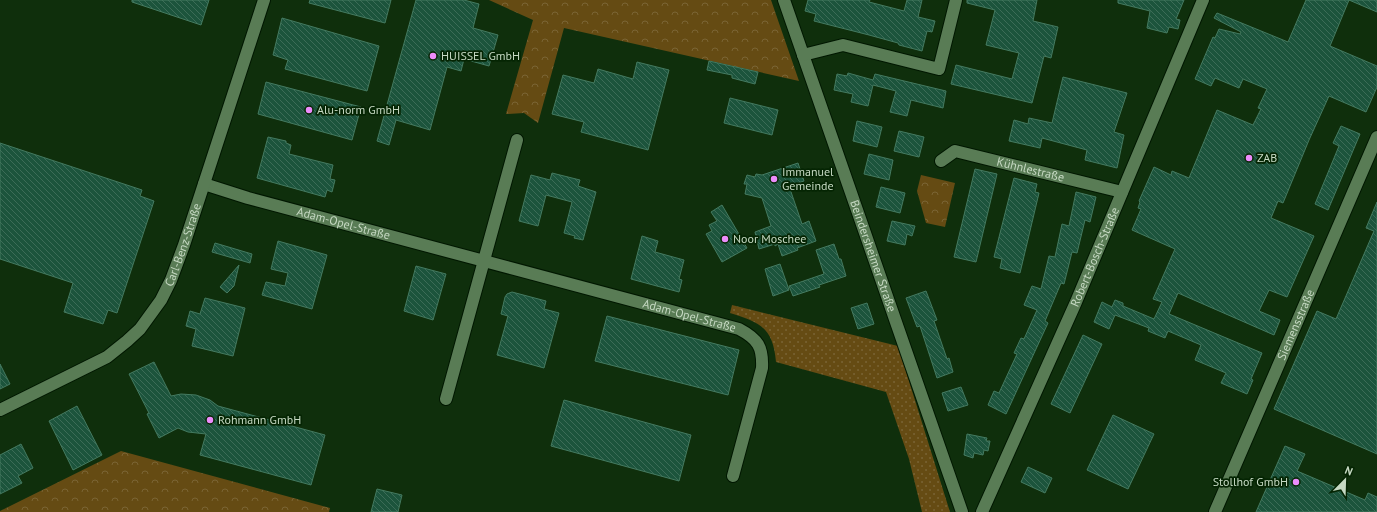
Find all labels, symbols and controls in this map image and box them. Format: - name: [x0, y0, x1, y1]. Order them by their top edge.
- place label: HUISSEL GmbH: [441, 48, 520, 63]
- marker: HUISSEL GmbH: [428, 51, 438, 61]
- place label: Alu-norm GmbH: [317, 102, 400, 117]
- marker: Alu-norm GmbH: [304, 105, 314, 115]
- place label: ZAB: [1257, 150, 1277, 165]
- marker: ZAB: [1244, 153, 1254, 163]
- street label: Kühnlestraße: [995, 154, 1066, 185]
- place label: Immanuel Gemeinde: [782, 164, 834, 193]
- marker: Immanuel Gemeinde: [769, 174, 779, 184]
- street label: Beindersheimer Straße: [847, 198, 900, 314]
- street label: Carl-Benz-Straße: [161, 201, 204, 289]
- street label: Adam-Opel-Straße: [295, 203, 392, 243]
- street label: Robert-Bosch-Straße: [1067, 205, 1122, 309]
- place label: Noor Moschee: [733, 231, 806, 246]
- marker: Noor Moschee: [720, 234, 730, 244]
- street label: Siemensstraße: [1274, 287, 1317, 362]
- street label: Adam-Opel-Straße: [641, 296, 738, 335]
- place label: Rohmann GmbH: [218, 412, 301, 427]
- marker: Rohmann GmbH: [205, 415, 215, 425]
- north arrow: [1325, 460, 1365, 500]
- text: N: [1343, 463, 1355, 479]
- place label: Stollhof GmbH: [1213, 474, 1288, 489]
- marker: Stollhof GmbH: [1291, 477, 1301, 487]

